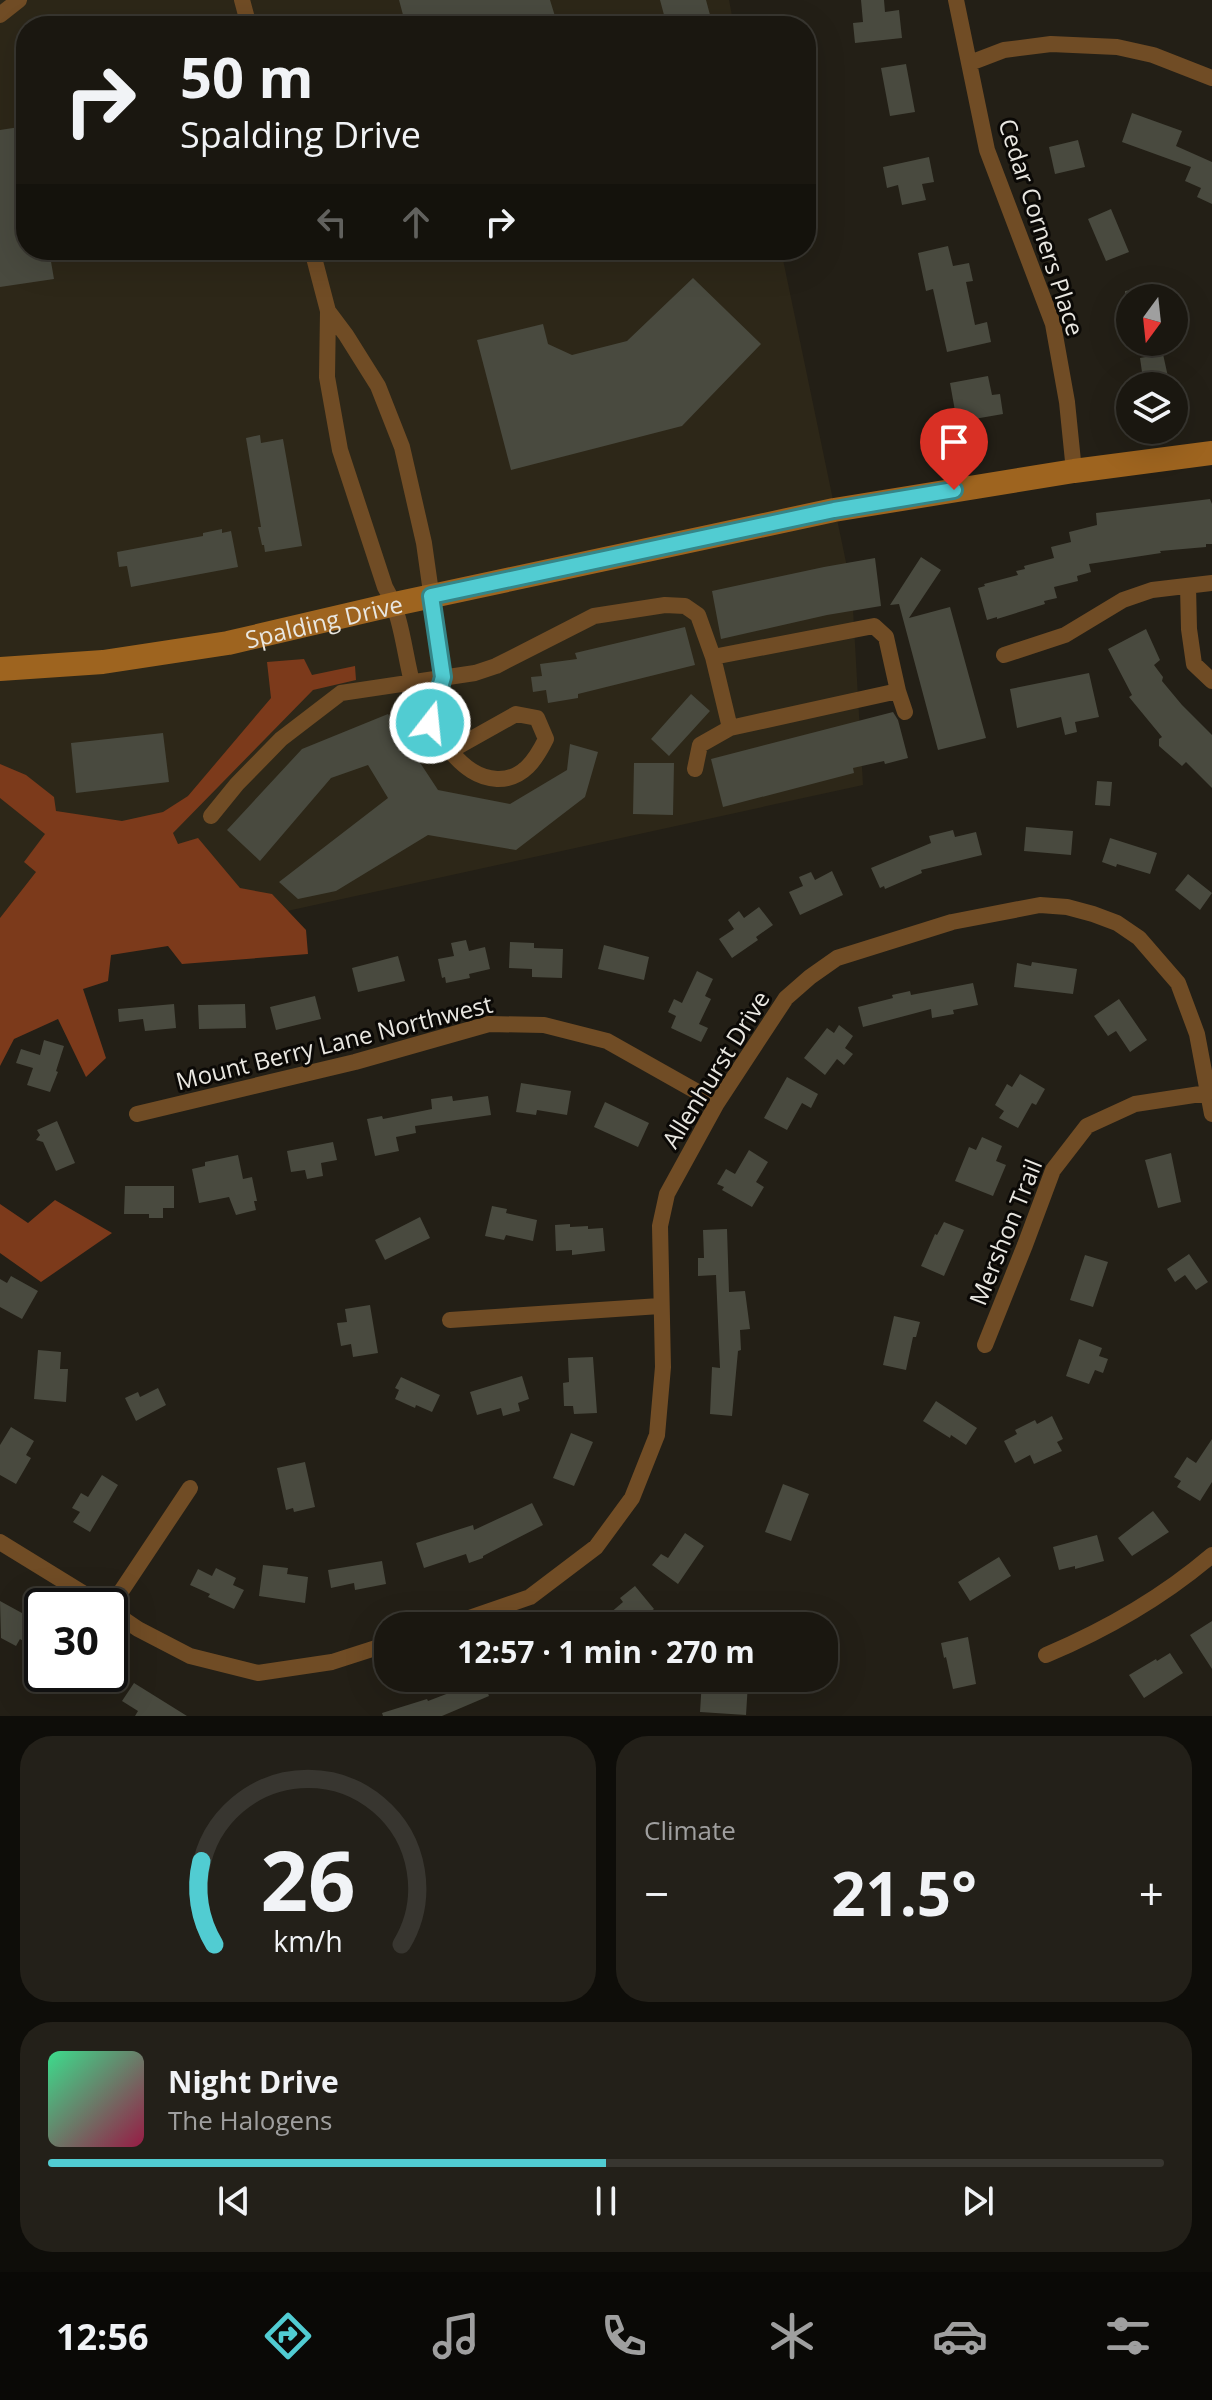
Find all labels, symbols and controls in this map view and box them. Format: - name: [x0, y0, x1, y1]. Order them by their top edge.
- text: 50 m: [180, 38, 314, 114]
- icon: right: [48, 48, 152, 152]
- text: Spalding Drive: [180, 110, 421, 159]
- street label: Cedar Corners Place: [991, 114, 1093, 340]
- icon: left: [310, 200, 354, 244]
- icon: ahead: [394, 200, 438, 244]
- icon: right: [478, 200, 522, 244]
- north arrow: [1116, 284, 1188, 356]
- map controls: [1116, 284, 1188, 444]
- button: layers: [1116, 372, 1188, 444]
- pin: [920, 408, 988, 490]
- icon: arrive: [932, 420, 976, 464]
- street label: Spalding Drive: [242, 586, 406, 655]
- position arrow: [388, 681, 472, 765]
- street label: Allenhurst Drive: [653, 984, 777, 1154]
- street label: Mount Berry Lane Northwest: [172, 987, 496, 1097]
- street label: Mershon Trail: [961, 1154, 1049, 1310]
- speed limit sign: 30: [24, 1588, 128, 1692]
- text: 12:57 · 1 min · 270 m: [457, 1631, 755, 1672]
- text: Climate: [644, 1812, 736, 1848]
- text: 26: [260, 1822, 356, 1935]
- text: 21.5°: [831, 1852, 977, 1934]
- text: −: [644, 1863, 669, 1923]
- text: +: [1139, 1863, 1164, 1923]
- text: km/h: [273, 1921, 343, 1960]
- text: Night Drive: [168, 2061, 339, 2102]
- text: The Halogens: [168, 2102, 333, 2138]
- icon: previous: [212, 2179, 256, 2223]
- icon: pause: [584, 2179, 628, 2223]
- icon: next: [956, 2179, 1000, 2223]
- icon: directions: [260, 2308, 316, 2364]
- icon: music: [428, 2308, 484, 2364]
- icon: phone: [596, 2308, 652, 2364]
- icon: climate: [764, 2308, 820, 2364]
- icon: car: [932, 2308, 988, 2364]
- icon: filters: [1100, 2308, 1156, 2364]
- text: 12:56: [56, 2312, 149, 2361]

